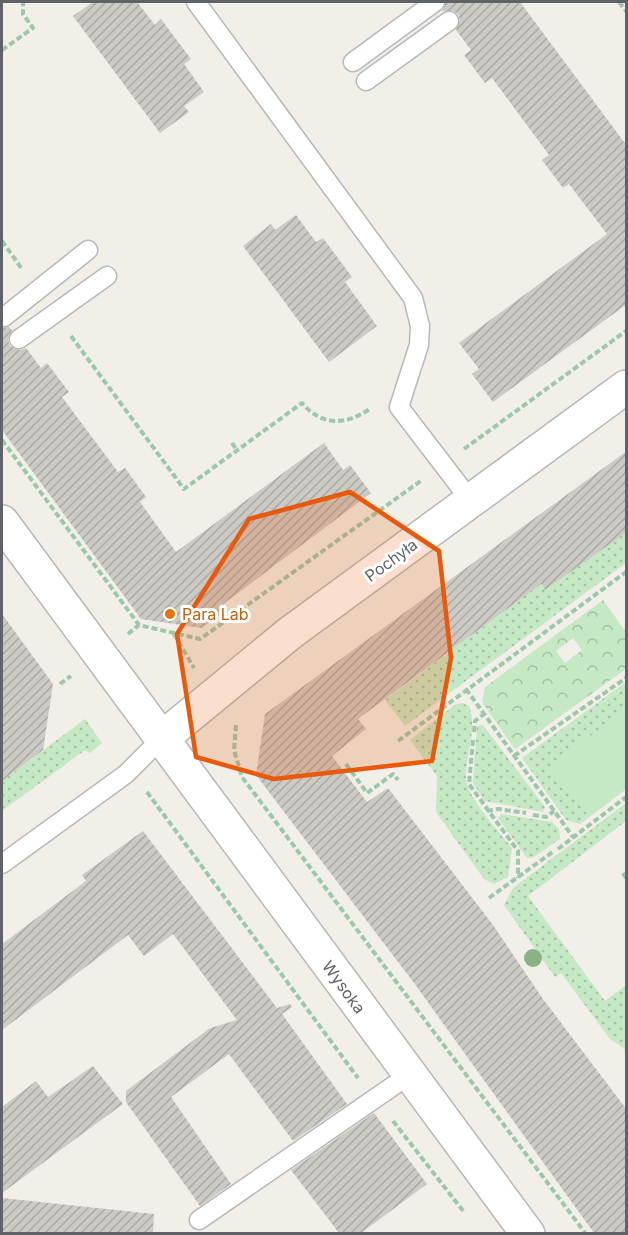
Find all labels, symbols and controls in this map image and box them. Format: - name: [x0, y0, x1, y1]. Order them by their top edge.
- street label: Pochyła: [361, 534, 421, 586]
- place label: Para Lab: [182, 604, 249, 624]
- marker: Para Lab: [163, 607, 177, 621]
- street label: Wysoka: [318, 957, 370, 1017]

